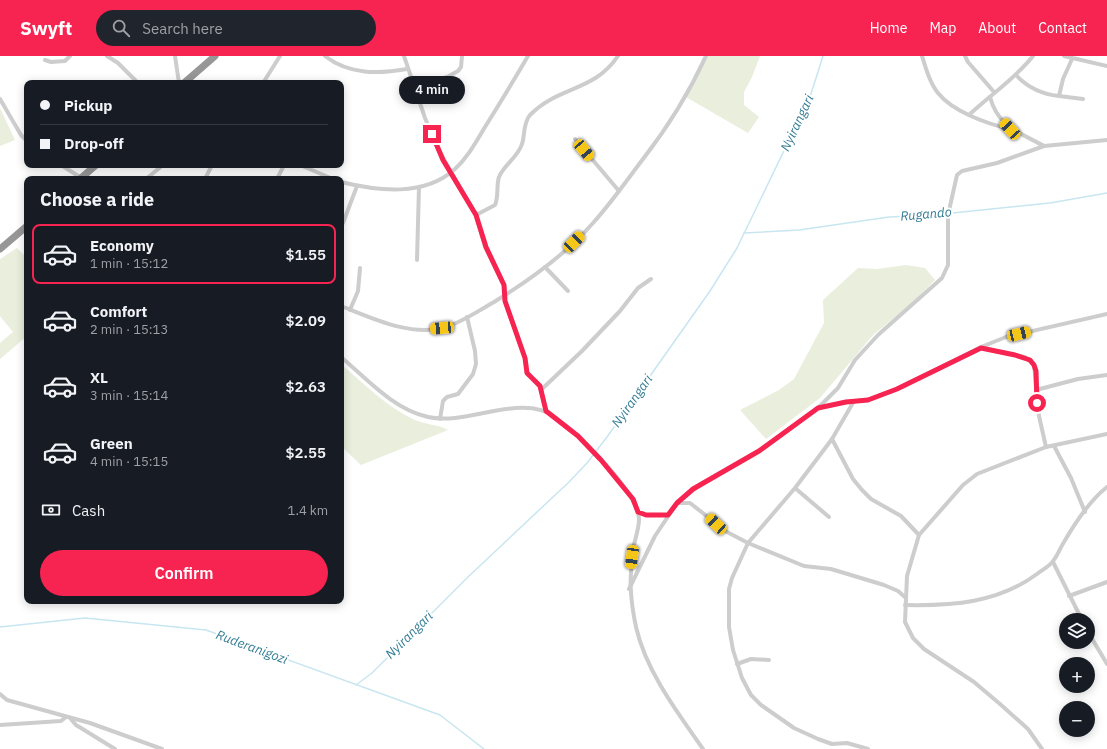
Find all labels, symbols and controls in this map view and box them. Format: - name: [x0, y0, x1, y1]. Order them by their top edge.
- search box: [96, 10, 376, 46]
- text: Swyft: [20, 16, 72, 40]
- icon: search: [110, 17, 132, 39]
- text: Search here: [142, 19, 223, 38]
- text: Home: [870, 19, 907, 37]
- text: Map: [929, 19, 956, 37]
- text: About: [978, 19, 1016, 37]
- text: Contact: [1038, 19, 1087, 37]
- callout: 4 min: [399, 76, 465, 104]
- text: 4 min: [415, 81, 449, 98]
- water label: Nyirangari: [777, 91, 818, 154]
- text: Pickup: [64, 96, 112, 115]
- car: [997, 116, 1023, 142]
- route end: [423, 125, 441, 143]
- text: Drop-off: [64, 134, 124, 153]
- car: [572, 137, 596, 163]
- text: Choose a ride: [40, 188, 154, 211]
- water label: Rugando: [900, 203, 952, 225]
- car: [561, 229, 587, 255]
- icon: car: [42, 236, 78, 272]
- text: Economy: [90, 236, 154, 255]
- text: $1.55: [286, 245, 326, 264]
- text: 1 min · 15:12: [90, 255, 168, 272]
- icon: car: [42, 302, 78, 338]
- text: Comfort: [90, 302, 147, 321]
- text: $2.09: [286, 311, 326, 330]
- text: 2 min · 15:13: [90, 321, 168, 338]
- car: [430, 321, 454, 335]
- car: [1006, 325, 1032, 343]
- icon: car: [42, 368, 78, 404]
- text: XL: [90, 368, 108, 387]
- water label: Nyirangari: [608, 371, 657, 431]
- text: $2.63: [286, 377, 326, 396]
- text: 3 min · 15:14: [90, 387, 168, 404]
- route start: [1028, 394, 1046, 412]
- icon: car: [42, 434, 78, 470]
- text: Green: [90, 434, 133, 453]
- text: $2.55: [286, 443, 326, 462]
- text: 4 min · 15:15: [90, 453, 168, 470]
- icon: cash: [40, 499, 62, 521]
- text: Cash: [72, 501, 105, 520]
- text: 1.4 km: [288, 502, 328, 519]
- car: [703, 511, 729, 537]
- car: [624, 544, 640, 570]
- button: Confirm: [40, 550, 328, 596]
- water label: Nyirangari: [382, 607, 437, 662]
- map controls: [1059, 613, 1095, 737]
- button: layers: [1059, 613, 1095, 649]
- water label: Ruderanigozi: [214, 626, 291, 668]
- button: +: [1059, 657, 1095, 693]
- button: −: [1059, 701, 1095, 737]

